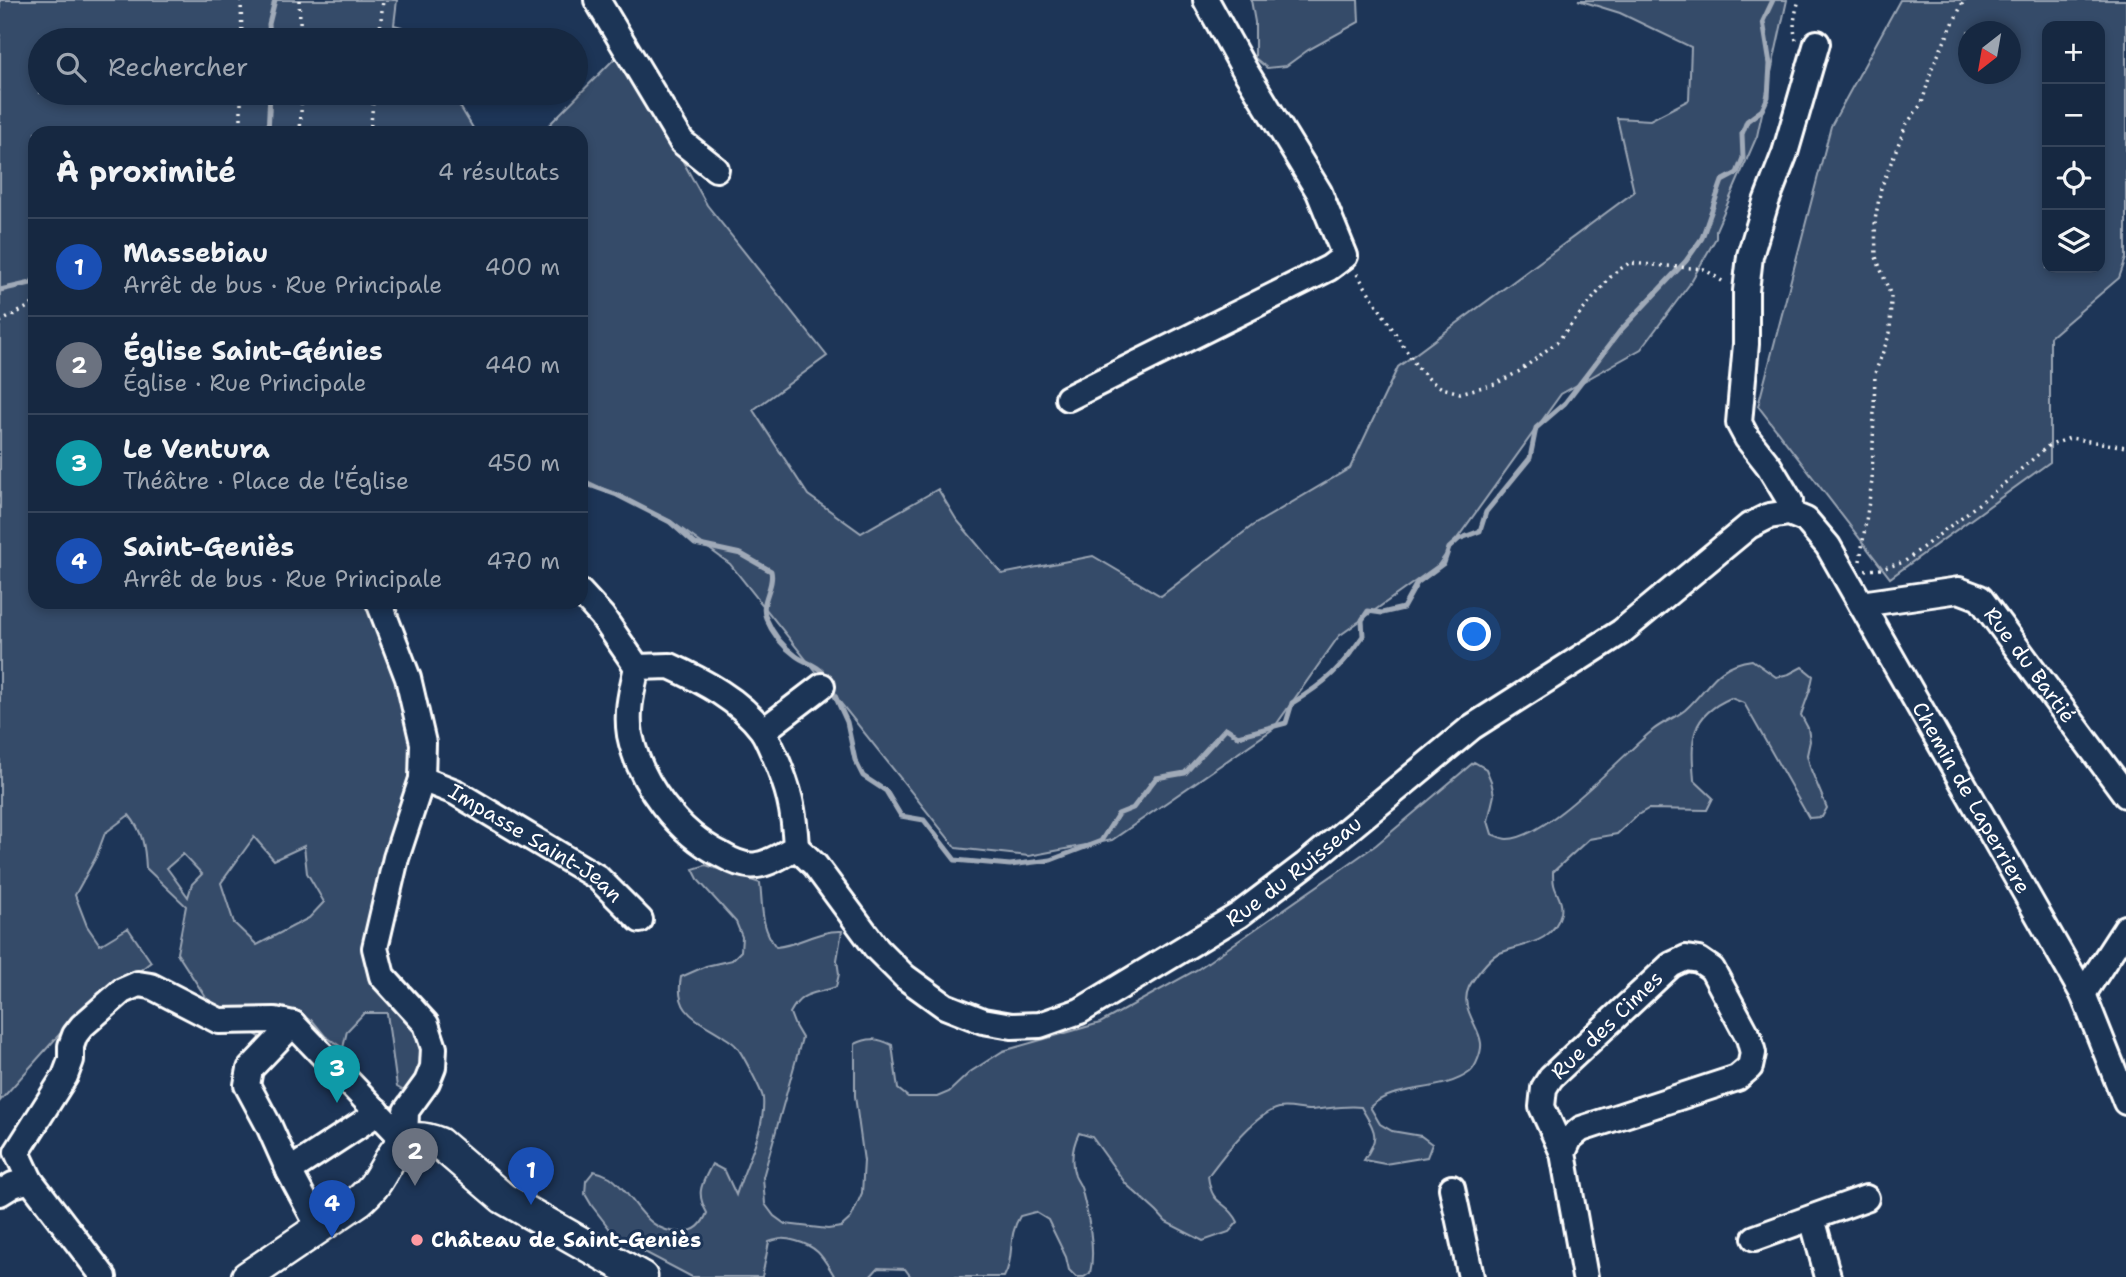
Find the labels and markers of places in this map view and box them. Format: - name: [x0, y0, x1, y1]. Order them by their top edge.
- pin: 3: [314, 1045, 360, 1103]
- pin: 2: [392, 1128, 438, 1186]
- pin: 1: [508, 1147, 554, 1205]
- pin: 4: [309, 1180, 355, 1238]
- place label: Château de Saint-Geniès: [431, 1226, 701, 1254]
- marker: Château de Saint-Geniès: [409, 1232, 425, 1248]

